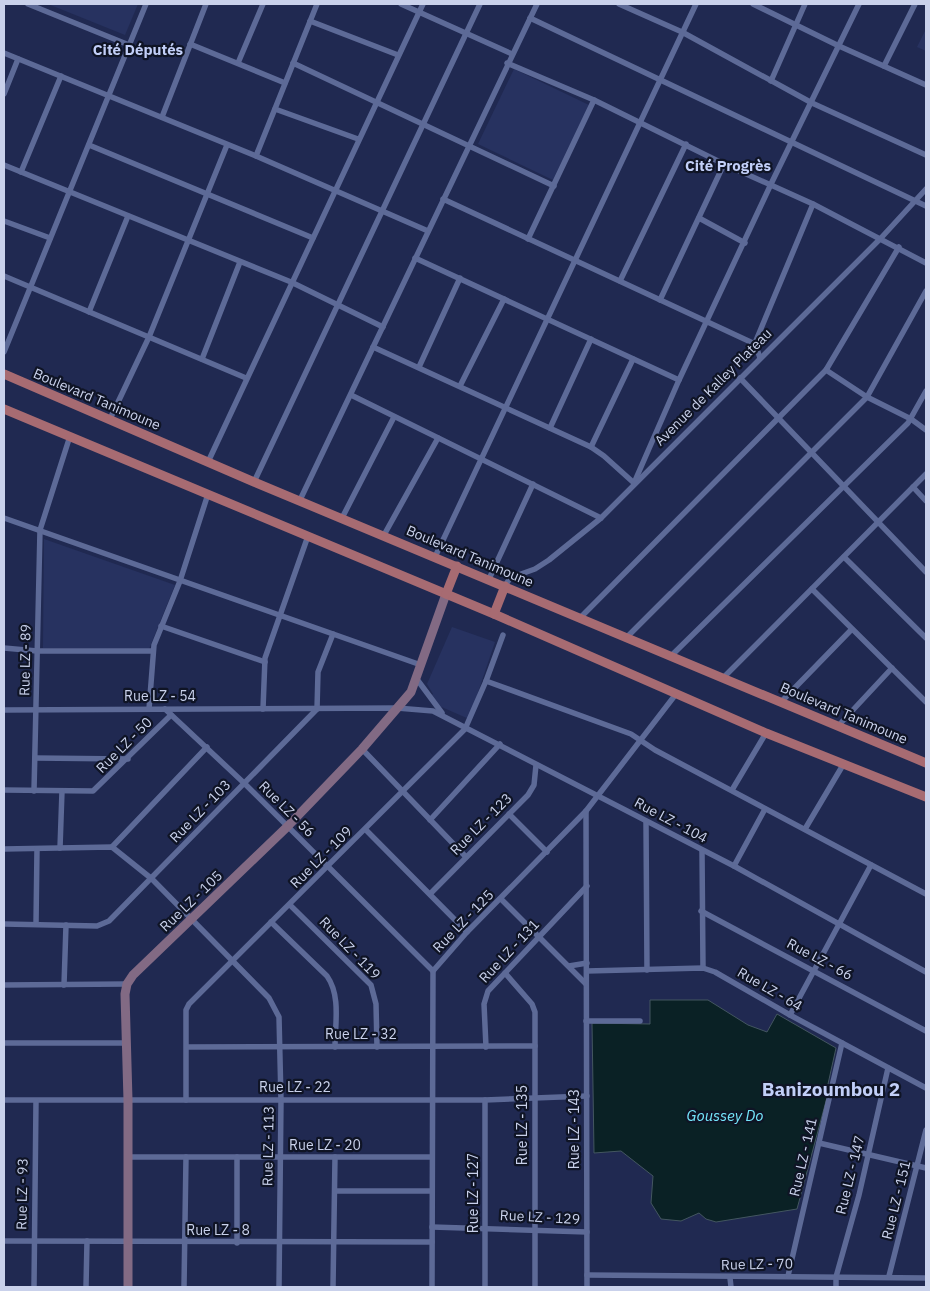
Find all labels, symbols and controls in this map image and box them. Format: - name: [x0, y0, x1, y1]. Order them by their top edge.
- district label: Cité Députés: [93, 40, 184, 59]
- district label: Cité Progrès: [685, 156, 771, 175]
- street label: Avenue de Kalley Plateau: [651, 325, 775, 449]
- street label: Boulevard Tanimoune: [31, 364, 164, 434]
- street label: Boulevard Tanimoune: [404, 521, 537, 591]
- street label: Rue LZ - 89: [15, 624, 35, 696]
- street label: Boulevard Tanimoune: [778, 678, 911, 748]
- street label: Rue LZ - 54: [124, 687, 196, 705]
- street label: Rue LZ - 50: [92, 713, 156, 777]
- street label: Rue LZ - 103: [166, 776, 234, 846]
- street label: Rue LZ - 56: [255, 777, 319, 841]
- street label: Rue LZ - 123: [446, 789, 516, 859]
- street label: Rue LZ - 104: [631, 793, 711, 847]
- street label: Rue LZ - 109: [286, 822, 356, 892]
- street label: Rue LZ - 105: [156, 867, 226, 935]
- street label: Rue LZ - 125: [429, 886, 497, 956]
- street label: Rue LZ - 119: [316, 913, 384, 983]
- street label: Rue LZ - 131: [475, 915, 543, 987]
- street label: Rue LZ - 66: [784, 934, 856, 984]
- street label: Rue LZ - 64: [734, 963, 806, 1015]
- street label: Rue LZ - 32: [325, 1025, 397, 1043]
- district label: Banizoumbou 2: [762, 1077, 900, 1101]
- street label: Rue LZ - 22: [259, 1078, 331, 1096]
- street label: Rue LZ - 135: [513, 1085, 531, 1165]
- street label: Rue LZ - 143: [565, 1089, 583, 1169]
- street label: Rue LZ - 113: [258, 1106, 278, 1186]
- water label: Goussey Do: [686, 1106, 764, 1125]
- street label: Rue LZ - 141: [785, 1116, 821, 1198]
- street label: Rue LZ - 147: [832, 1134, 868, 1216]
- street label: Rue LZ - 20: [289, 1136, 361, 1154]
- street label: Rue LZ - 127: [464, 1153, 482, 1233]
- street label: Rue LZ - 93: [12, 1158, 32, 1230]
- street label: Rue LZ - 151: [878, 1159, 914, 1241]
- street label: Rue LZ - 129: [499, 1206, 581, 1228]
- street label: Rue LZ - 8: [186, 1221, 250, 1239]
- street label: Rue LZ - 70: [721, 1254, 793, 1274]

